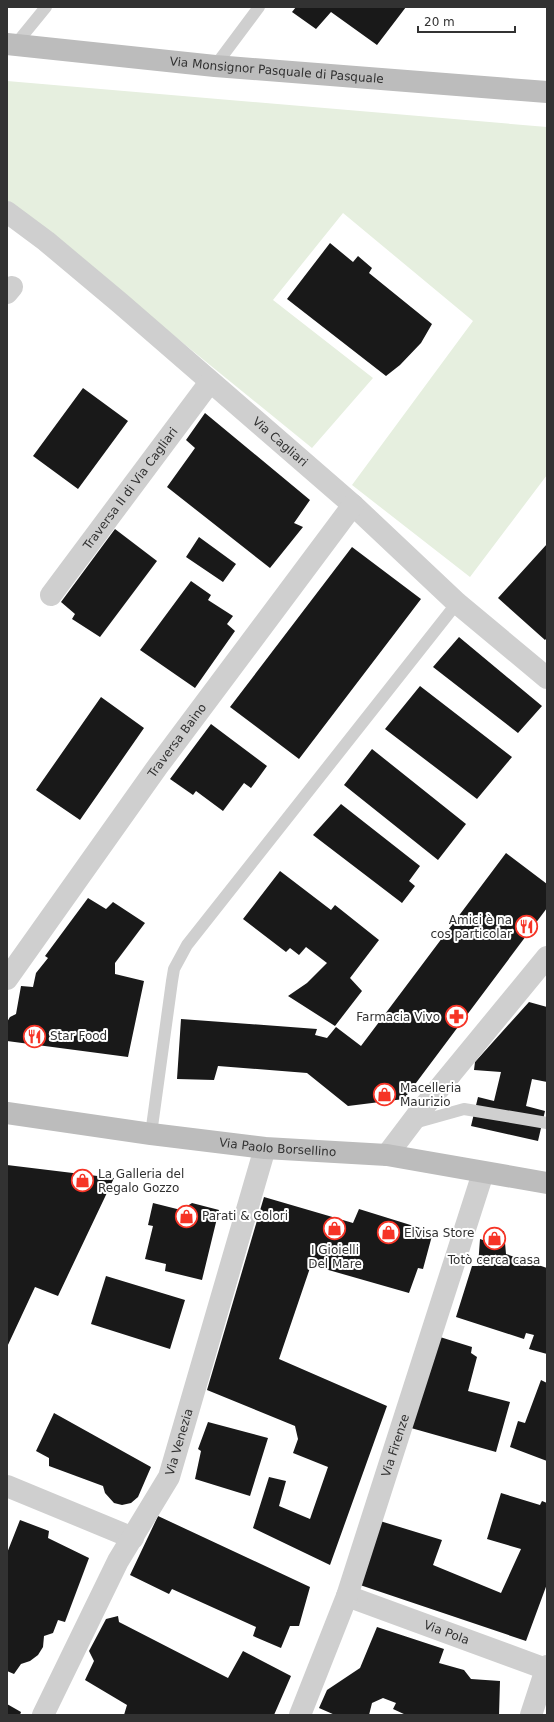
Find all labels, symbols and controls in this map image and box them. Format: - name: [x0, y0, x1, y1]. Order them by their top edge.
- scale bar: [418, 8, 515, 34]
- text: 20 m: [424, 15, 455, 29]
- street label: Via Monsignor Pasquale di Pasquale: [169, 54, 384, 86]
- street label: Via Cagliari: [250, 414, 310, 469]
- street label: Traversa II di Via Cagliari: [80, 425, 181, 553]
- street label: Traversa Baino: [145, 701, 209, 781]
- place label: Amici è na cos particolar: [430, 913, 512, 941]
- restaurant icon: Amici è na cos particolar: [514, 914, 540, 940]
- pharmacy icon: Farmacia Vivo: [443, 1004, 469, 1030]
- place label: Farmacia Vivo: [356, 1010, 440, 1024]
- restaurant icon: Star Food: [22, 1023, 48, 1049]
- place label: Star Food: [50, 1029, 107, 1043]
- place label: Macelleria Maurizio: [400, 1081, 461, 1109]
- shop icon: Macelleria Maurizio: [372, 1082, 398, 1108]
- street label: Via Paolo Borsellino: [218, 1135, 337, 1159]
- place label: La Galleria del Regalo Gozzo: [98, 1167, 184, 1195]
- shop icon: La Galleria del Regalo Gozzo: [69, 1168, 95, 1194]
- shop icon: Parati & Colori: [173, 1203, 199, 1229]
- place label: Parati & Colori: [202, 1209, 288, 1223]
- shop icon: I Gioielli Del Mare: [322, 1216, 348, 1242]
- shop icon: Elvisa Store: [376, 1220, 402, 1246]
- place label: Elvisa Store: [404, 1226, 475, 1240]
- shop icon: Totò cerca casa: [481, 1226, 507, 1252]
- place label: I Gioielli Del Mare: [308, 1243, 362, 1271]
- place label: Totò cerca casa: [447, 1253, 540, 1267]
- street label: Via Venezia: [163, 1407, 196, 1477]
- street label: Via Firenze: [379, 1412, 412, 1479]
- street label: Via Pola: [422, 1618, 471, 1647]

